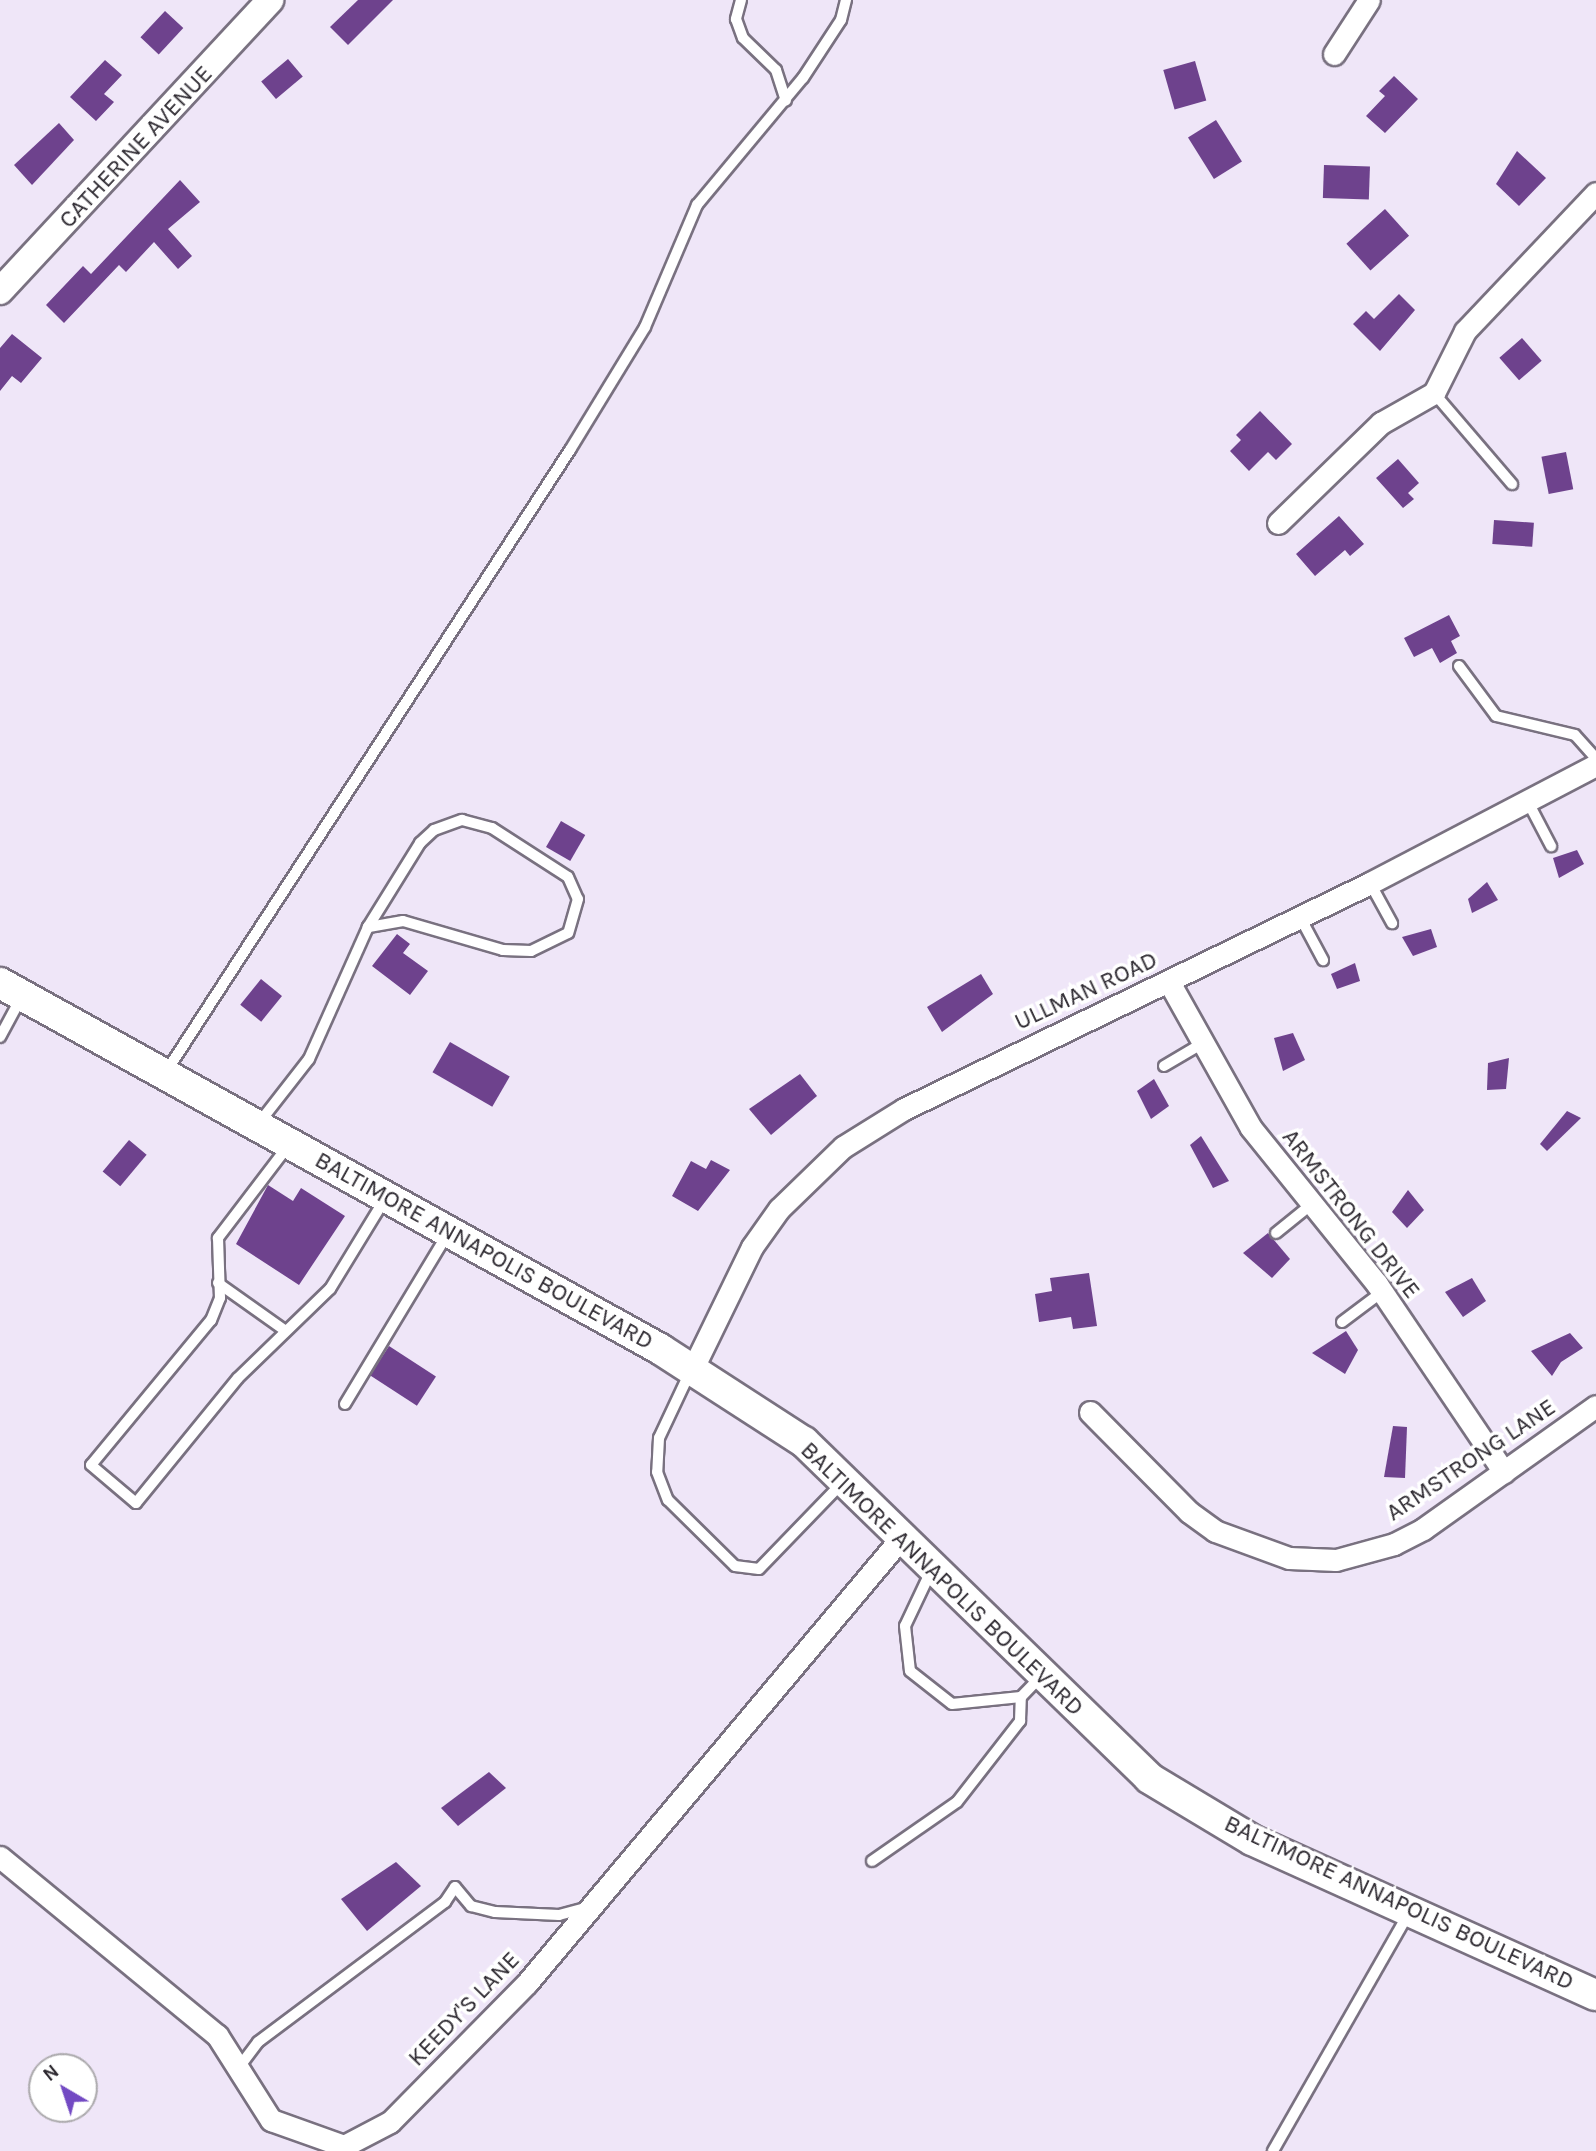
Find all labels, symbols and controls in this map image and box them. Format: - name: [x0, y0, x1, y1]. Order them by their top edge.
- street label: CATHERINE AVENUE: [53, 60, 219, 234]
- street label: ULLMAN ROAD: [1010, 945, 1162, 1037]
- street label: ARMSTRONG DRIVE: [1276, 1123, 1426, 1305]
- street label: BALTIMORE ANNAPOLIS BOULEVARD: [310, 1146, 658, 1356]
- street label: ARMSTRONG LANE: [1381, 1393, 1561, 1527]
- street label: BALTIMORE ANNAPOLIS BOULEVARD: [794, 1436, 1090, 1722]
- street label: BALTIMORE ANNAPOLIS BOULEVARD: [1220, 1809, 1578, 1997]
- street label: KEEDY'S LANE: [402, 1946, 526, 2072]
- north arrow: [28, 2053, 98, 2123]
- text: N: [39, 2060, 63, 2086]

